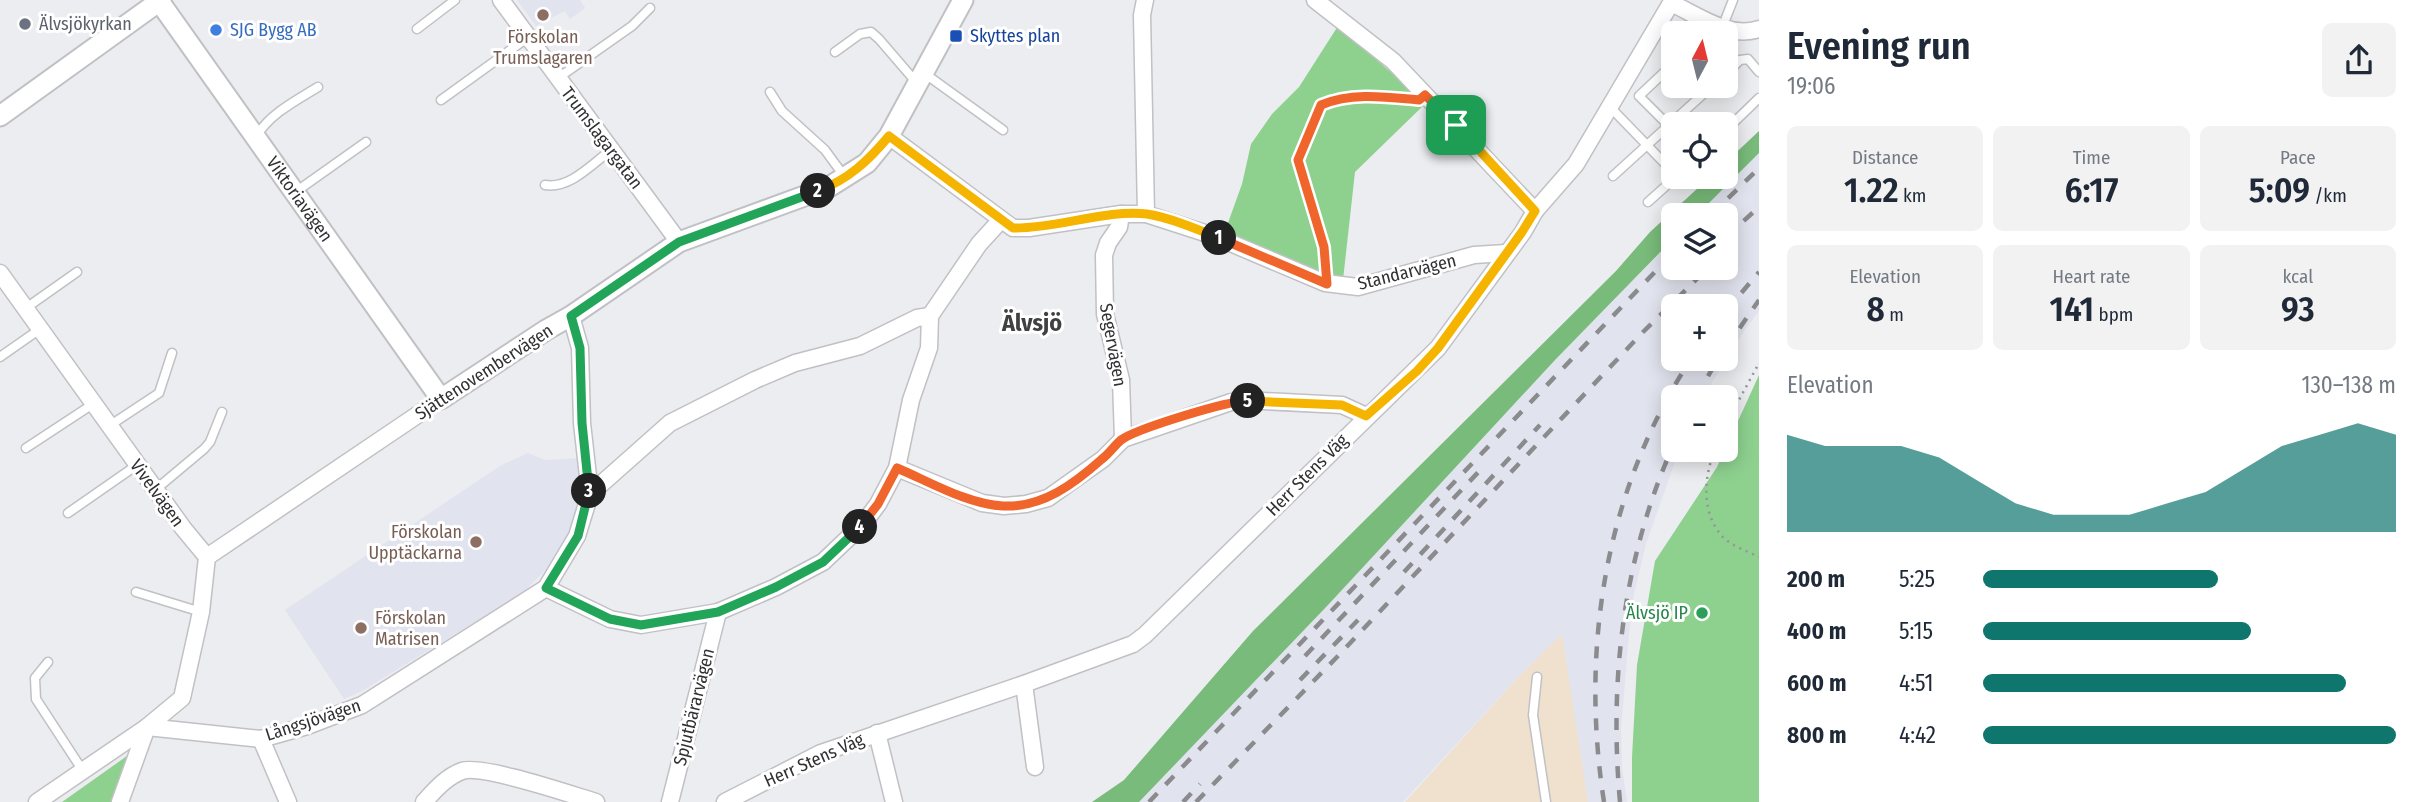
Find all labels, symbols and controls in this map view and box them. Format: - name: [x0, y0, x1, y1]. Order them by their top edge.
- marker: Förskolan Trumslagaren: [535, 7, 551, 23]
- place label: Älvsjökyrkan: [39, 13, 132, 35]
- marker: Älvsjökyrkan: [17, 16, 33, 32]
- place label: SJG Bygg AB: [230, 19, 317, 41]
- north arrow: [1661, 21, 1738, 98]
- map controls: [1661, 21, 1738, 462]
- marker: SJG Bygg AB: [208, 22, 224, 38]
- text: Evening run: [1787, 23, 1971, 69]
- button: share: [2322, 23, 2396, 97]
- place label: Skyttes plan: [970, 25, 1060, 47]
- place label: Förskolan Trumslagaren: [493, 26, 593, 69]
- marker: Skyttes plan: [948, 28, 964, 44]
- text: 19:06: [1787, 72, 1835, 100]
- street label: Trumslagargatan: [556, 83, 648, 193]
- pin: [1426, 95, 1486, 155]
- icon: arrive: [1437, 106, 1475, 144]
- button: locate: [1661, 112, 1738, 189]
- text: Distance: [1852, 146, 1918, 169]
- text: Time: [2073, 146, 2110, 169]
- text: Pace: [2280, 146, 2316, 169]
- street label: Viktoriavägen: [262, 152, 337, 246]
- text: 1.22: [1844, 169, 1899, 211]
- text: 6:17: [2064, 169, 2119, 211]
- text: 5:09: [2249, 169, 2310, 211]
- pin: 2: [800, 174, 836, 208]
- text: 2: [813, 179, 822, 202]
- text: km: [1899, 184, 1926, 207]
- text: /km: [2310, 184, 2347, 207]
- button: layers: [1661, 203, 1738, 280]
- pin: 1: [1202, 220, 1236, 256]
- text: 1: [1214, 226, 1223, 249]
- street label: Standarvägen: [1355, 249, 1459, 295]
- text: Elevation: [1849, 265, 1921, 288]
- text: Heart rate: [2052, 265, 2131, 288]
- text: kcal: [2282, 265, 2313, 288]
- text: 8: [1866, 288, 1885, 330]
- text: 141: [2050, 288, 2094, 330]
- text: 93: [2281, 288, 2315, 330]
- button: +: [1661, 294, 1738, 371]
- street label: Segervägen: [1095, 302, 1131, 388]
- text: m: [1885, 303, 1904, 326]
- text: bpm: [2094, 303, 2133, 326]
- district label: Älvsjö: [1001, 309, 1062, 337]
- street label: Sjättenovembervägen: [411, 319, 557, 425]
- text: Elevation: [1787, 371, 1874, 399]
- text: 130–138 m: [2301, 371, 2396, 399]
- pin: 5: [1230, 384, 1266, 418]
- button: −: [1661, 385, 1738, 462]
- text: 5: [1243, 389, 1252, 412]
- street label: Herr Stens Väg: [1261, 429, 1353, 521]
- street label: Vivelvägen: [125, 455, 189, 531]
- pin: 3: [572, 474, 606, 508]
- text: 3: [584, 479, 593, 502]
- pin: 4: [842, 510, 878, 544]
- text: 4: [855, 515, 864, 538]
- place label: Förskolan Upptäckarna: [368, 521, 462, 564]
- marker: Förskolan Upptäckarna: [468, 534, 484, 550]
- text: 200 m: [1787, 565, 1845, 593]
- text: 5:25: [1899, 565, 1935, 593]
- place label: Älvsjö IP: [1626, 602, 1688, 624]
- marker: Älvsjö IP: [1694, 605, 1710, 621]
- place label: Förskolan Matrisen: [375, 607, 446, 650]
- text: 400 m: [1787, 617, 1846, 645]
- text: 5:15: [1899, 617, 1933, 645]
- marker: Förskolan Matrisen: [353, 620, 369, 636]
- street label: Spjutbärarvägen: [669, 646, 719, 768]
- text: 600 m: [1787, 669, 1846, 697]
- text: 4:51: [1899, 669, 1934, 697]
- street label: Långsjövägen: [262, 694, 364, 746]
- text: 800 m: [1787, 721, 1847, 749]
- text: 4:42: [1899, 721, 1936, 749]
- street label: Herr Stens Väg: [761, 728, 868, 792]

